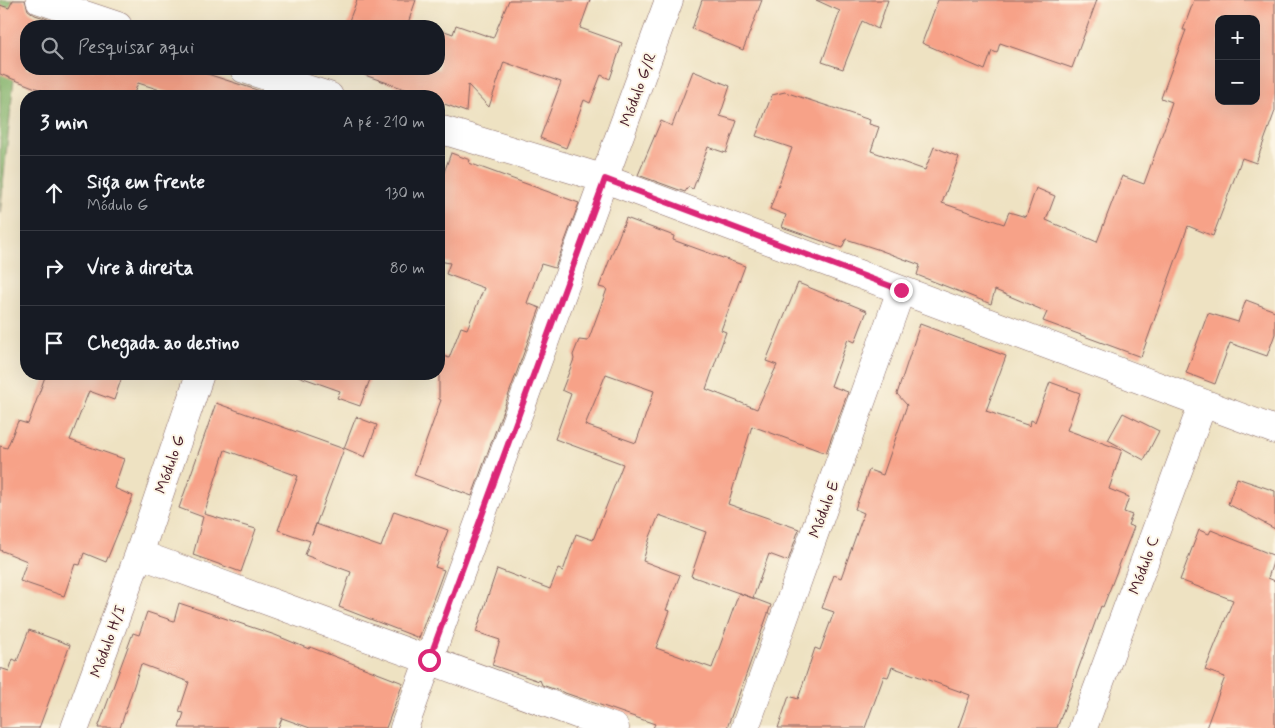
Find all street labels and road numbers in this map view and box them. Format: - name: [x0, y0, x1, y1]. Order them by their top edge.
- street label: Módulo G/R: [615, 50, 662, 130]
- street label: Módulo G: [151, 432, 190, 497]
- street label: Módulo E: [804, 478, 844, 541]
- street label: Módulo C: [1124, 534, 1165, 598]
- street label: Módulo H/I: [86, 602, 131, 681]

